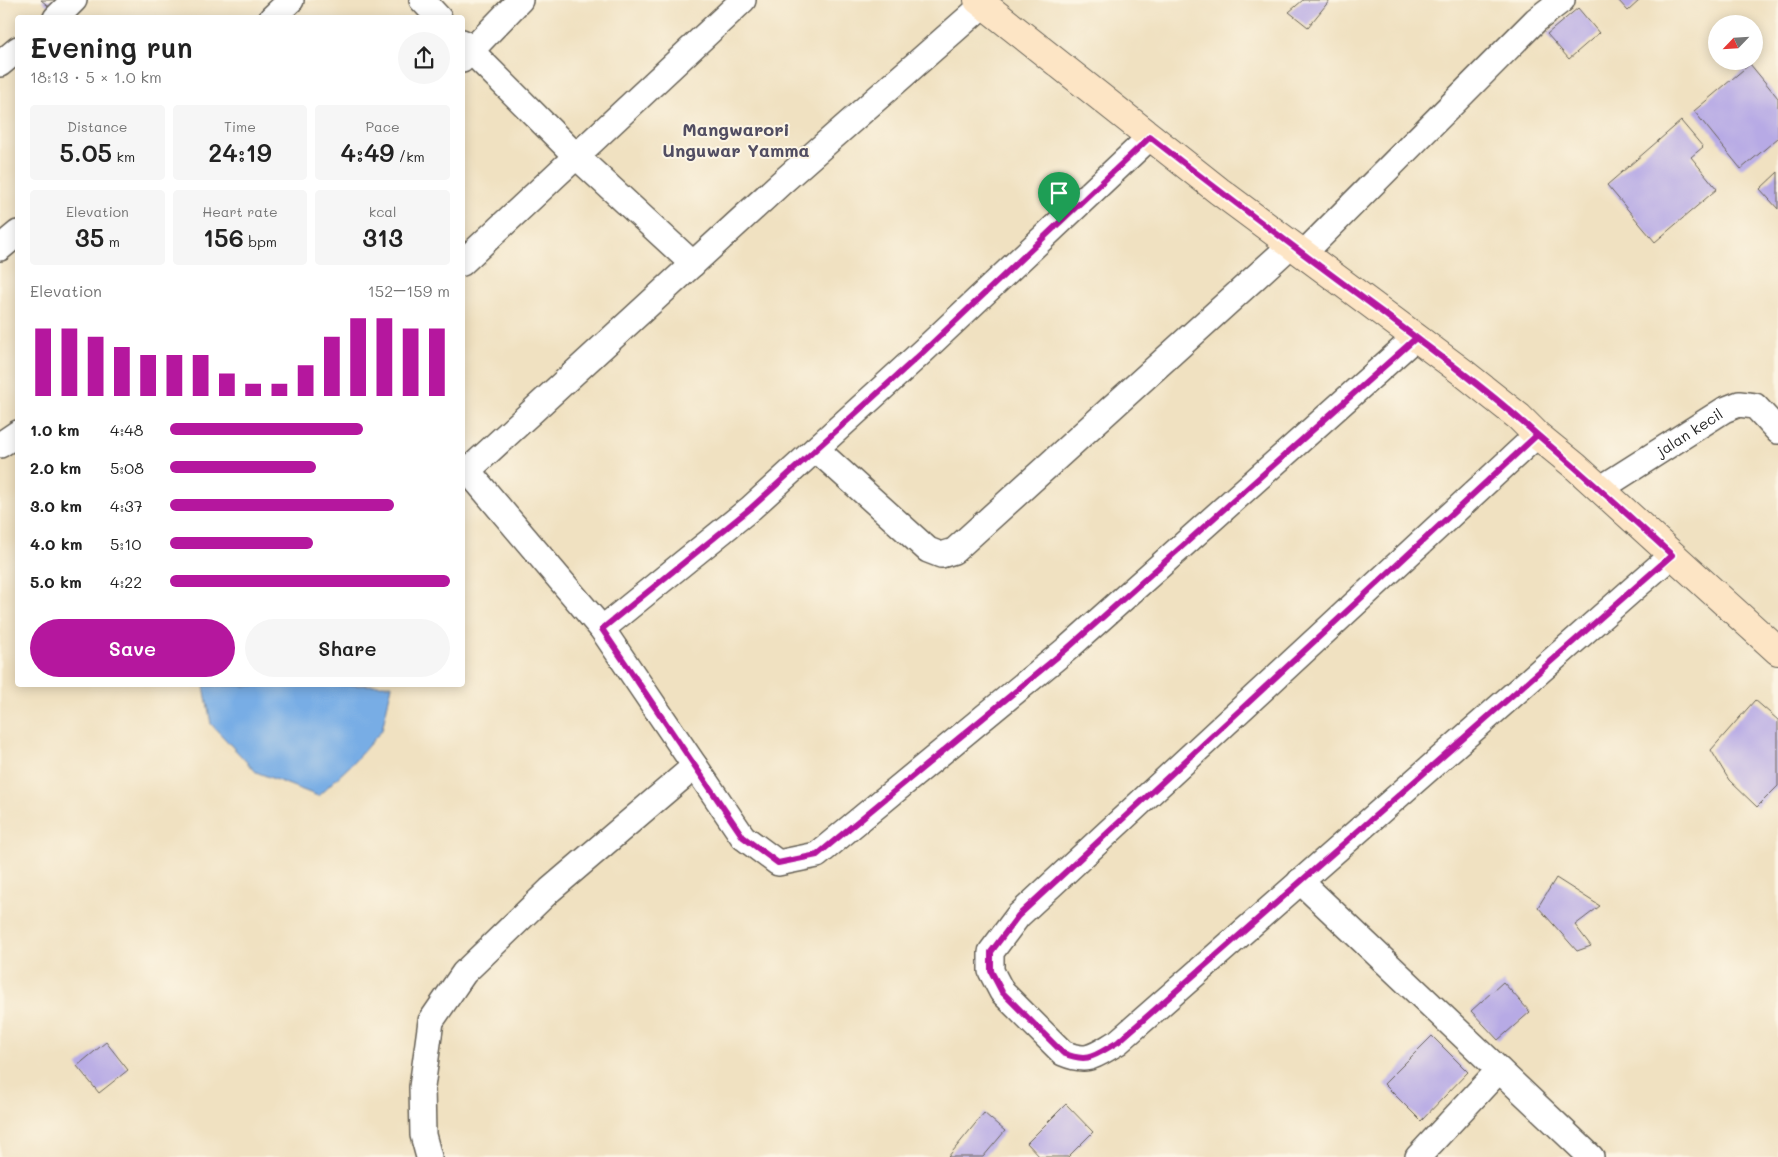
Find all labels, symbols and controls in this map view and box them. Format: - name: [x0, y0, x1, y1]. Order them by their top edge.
- north arrow: [1708, 15, 1762, 70]
- map controls: [1708, 15, 1763, 70]
- text: Evening run: [30, 29, 193, 65]
- button: share: [398, 32, 450, 84]
- text: 18:13 · 5 × 1.0 km: [30, 66, 162, 87]
- text: Distance: [67, 117, 127, 136]
- text: Time: [224, 117, 256, 136]
- text: Pace: [366, 117, 400, 136]
- district label: Mangwarori Unguwar Yamma: [662, 117, 810, 162]
- text: 5.05: [59, 136, 112, 168]
- text: 24:19: [208, 136, 272, 168]
- text: 4:49: [341, 136, 394, 168]
- text: km: [112, 147, 135, 166]
- text: /km: [394, 147, 425, 166]
- pin: [1038, 172, 1080, 223]
- icon: arrive: [1045, 179, 1073, 207]
- text: Elevation: [66, 202, 129, 221]
- text: Heart rate: [202, 202, 278, 221]
- text: kcal: [369, 202, 397, 221]
- text: 35: [75, 221, 104, 253]
- text: 156: [203, 221, 244, 253]
- text: 313: [362, 221, 403, 253]
- text: m: [104, 232, 120, 251]
- text: bpm: [244, 232, 277, 251]
- text: Elevation: [30, 280, 102, 301]
- text: 152–159 m: [368, 280, 450, 301]
- street label: jalan kecil: [1651, 403, 1726, 462]
- text: 1.0 km: [30, 419, 79, 440]
- text: 4:48: [110, 419, 143, 440]
- text: 2.0 km: [30, 457, 81, 478]
- text: 5:08: [110, 457, 144, 478]
- text: 3.0 km: [30, 495, 82, 516]
- text: 4:37: [110, 495, 143, 516]
- text: 4.0 km: [30, 533, 82, 554]
- text: 5:10: [110, 533, 141, 554]
- text: 5.0 km: [30, 571, 82, 592]
- text: 4:22: [110, 571, 142, 592]
- button: Save: [30, 619, 235, 677]
- button: Share: [245, 619, 450, 677]

